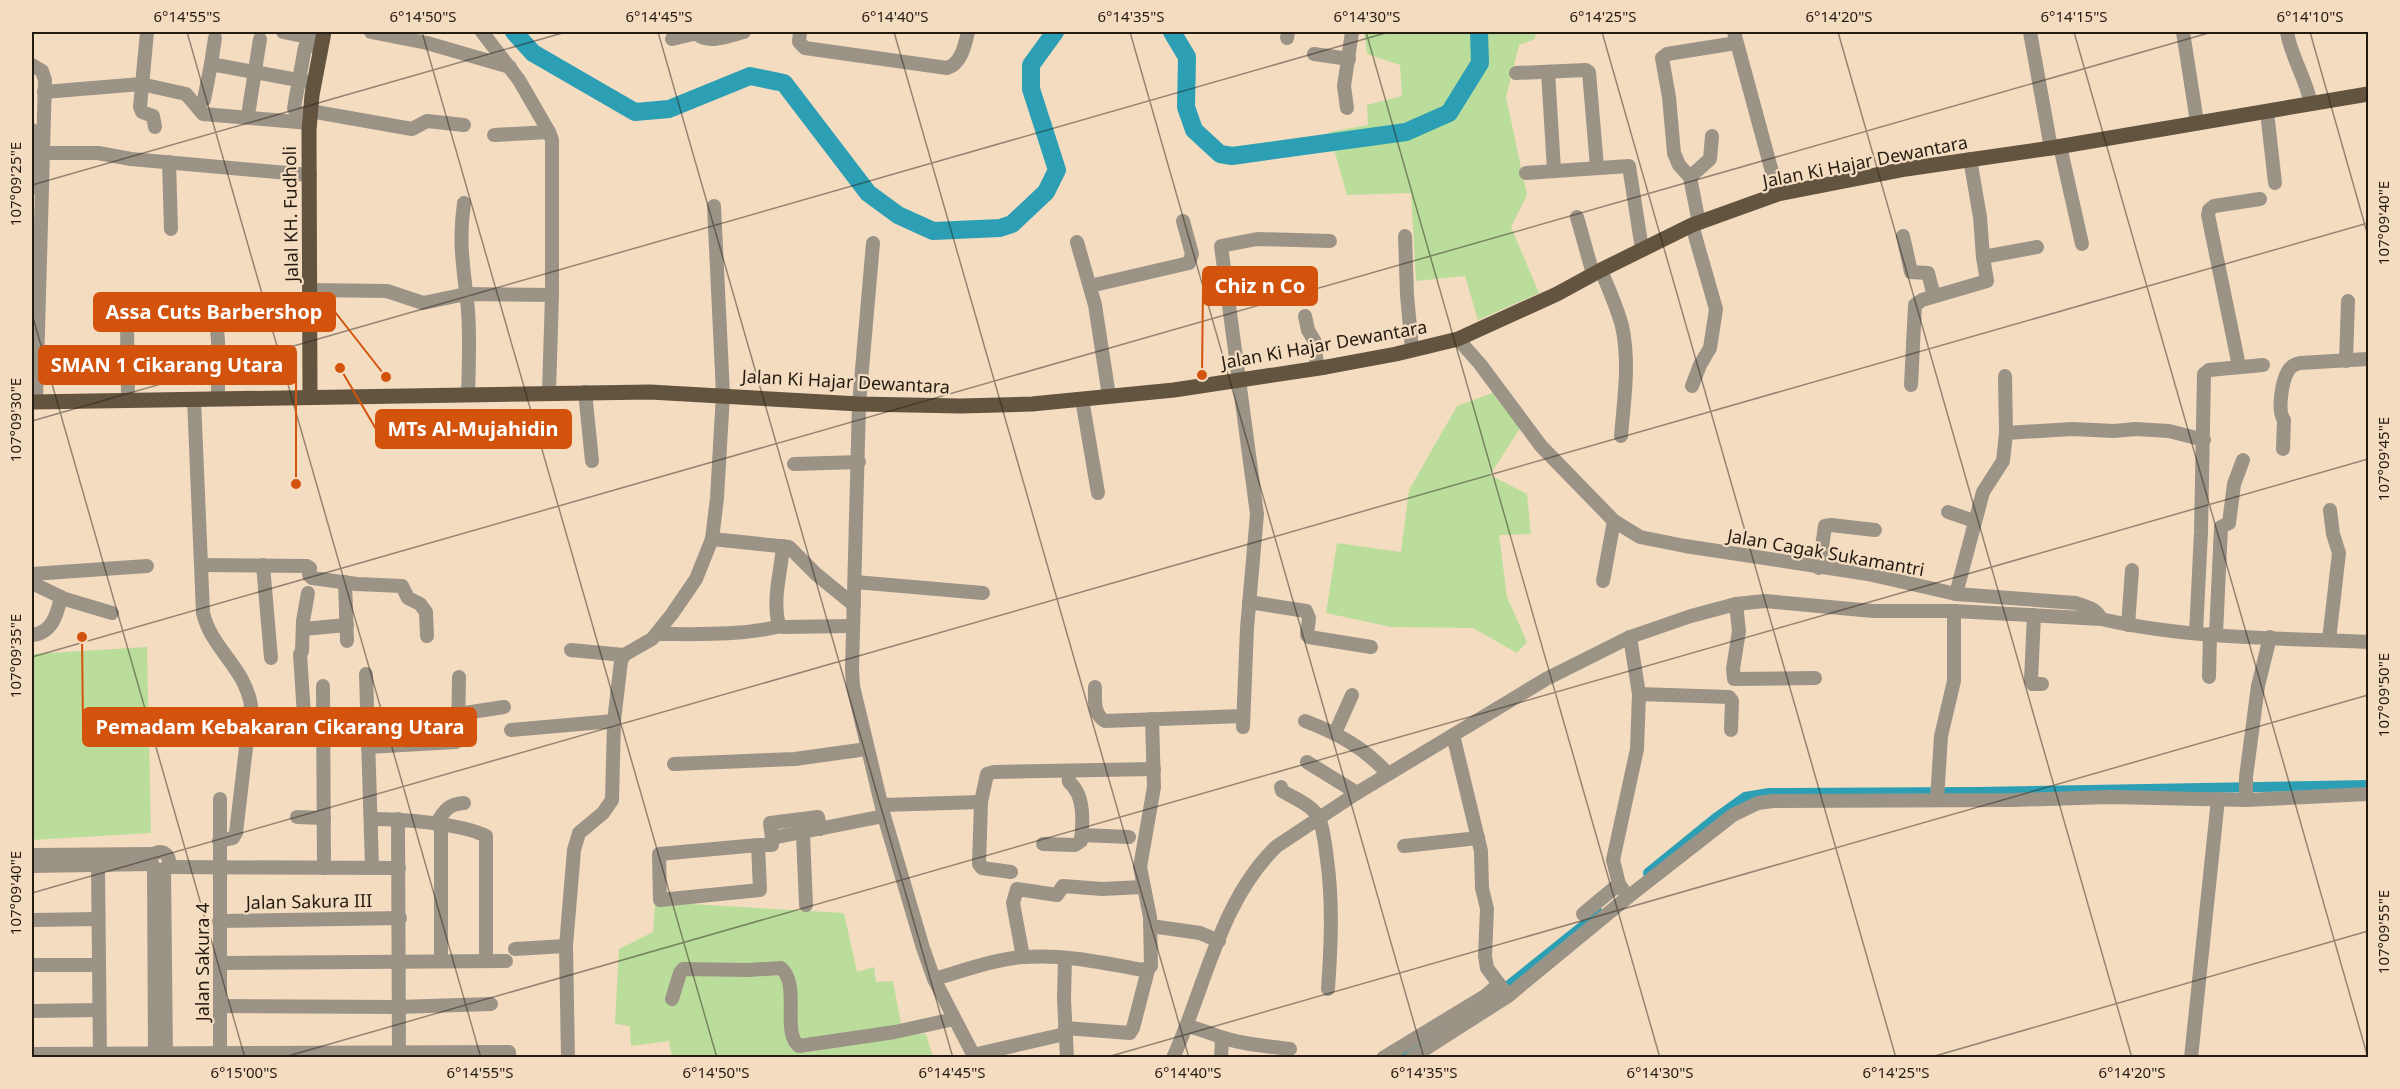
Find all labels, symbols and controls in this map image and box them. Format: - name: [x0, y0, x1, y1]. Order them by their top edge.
- text: 6°14'55"S: [153, 6, 221, 26]
- text: 6°14'50"S: [389, 6, 457, 26]
- text: 6°14'45"S: [625, 6, 693, 26]
- text: 6°14'40"S: [861, 6, 929, 26]
- text: 6°14'35"S: [1097, 6, 1165, 26]
- text: 6°14'30"S: [1333, 6, 1401, 26]
- text: 6°14'25"S: [1569, 6, 1637, 26]
- text: 6°14'20"S: [1805, 6, 1873, 26]
- text: 6°14'15"S: [2040, 6, 2108, 26]
- text: 6°14'10"S: [2276, 6, 2344, 26]
- street label: Jalan Ki Hajar Dewantara: [1758, 129, 1970, 193]
- text: 107°09'25"E: [5, 142, 25, 226]
- street label: Jalal KH. Fudholi: [277, 146, 303, 284]
- text: 107°09'40"E: [2373, 181, 2393, 265]
- callout: Chiz n Co: [1203, 267, 1317, 305]
- text: Chiz n Co: [1215, 272, 1305, 299]
- callout: Assa Cuts Barbershop: [94, 293, 335, 331]
- text: Assa Cuts Barbershop: [106, 298, 322, 325]
- street label: Jalan Ki Hajar Dewantara: [1217, 314, 1429, 374]
- callout: SMAN 1 Cikarang Utara: [39, 346, 296, 384]
- text: SMAN 1 Cikarang Utara: [51, 351, 283, 378]
- street label: Jalan Ki Hajar Dewantara: [739, 363, 951, 398]
- text: 107°09'30"E: [5, 378, 25, 462]
- callout: MTs Al-Mujahidin: [376, 410, 571, 448]
- text: MTs Al-Mujahidin: [387, 415, 559, 442]
- text: 107°09'45"E: [2373, 417, 2393, 501]
- street label: Jalan Cagak Sukamantri: [1724, 522, 1926, 581]
- text: 107°09'35"E: [5, 614, 25, 698]
- text: 107°09'50"E: [2373, 653, 2393, 737]
- callout: Pemadam Kebakaran Cikarang Utara: [83, 708, 476, 746]
- text: Pemadam Kebakaran Cikarang Utara: [96, 713, 464, 740]
- text: 107°09'40"E: [5, 851, 25, 935]
- street label: Jalan Sakura III: [244, 888, 372, 914]
- text: 107°09'55"E: [2373, 890, 2393, 974]
- street label: Jalan Sakura 4: [190, 903, 214, 1023]
- text: 6°15'00"S: [210, 1062, 278, 1082]
- text: 6°14'55"S: [446, 1062, 514, 1082]
- text: 6°14'50"S: [682, 1062, 750, 1082]
- text: 6°14'45"S: [918, 1062, 986, 1082]
- text: 6°14'40"S: [1154, 1062, 1222, 1082]
- text: 6°14'35"S: [1390, 1062, 1458, 1082]
- text: 6°14'30"S: [1626, 1062, 1694, 1082]
- text: 6°14'25"S: [1862, 1062, 1930, 1082]
- text: 6°14'20"S: [2098, 1062, 2166, 1082]

